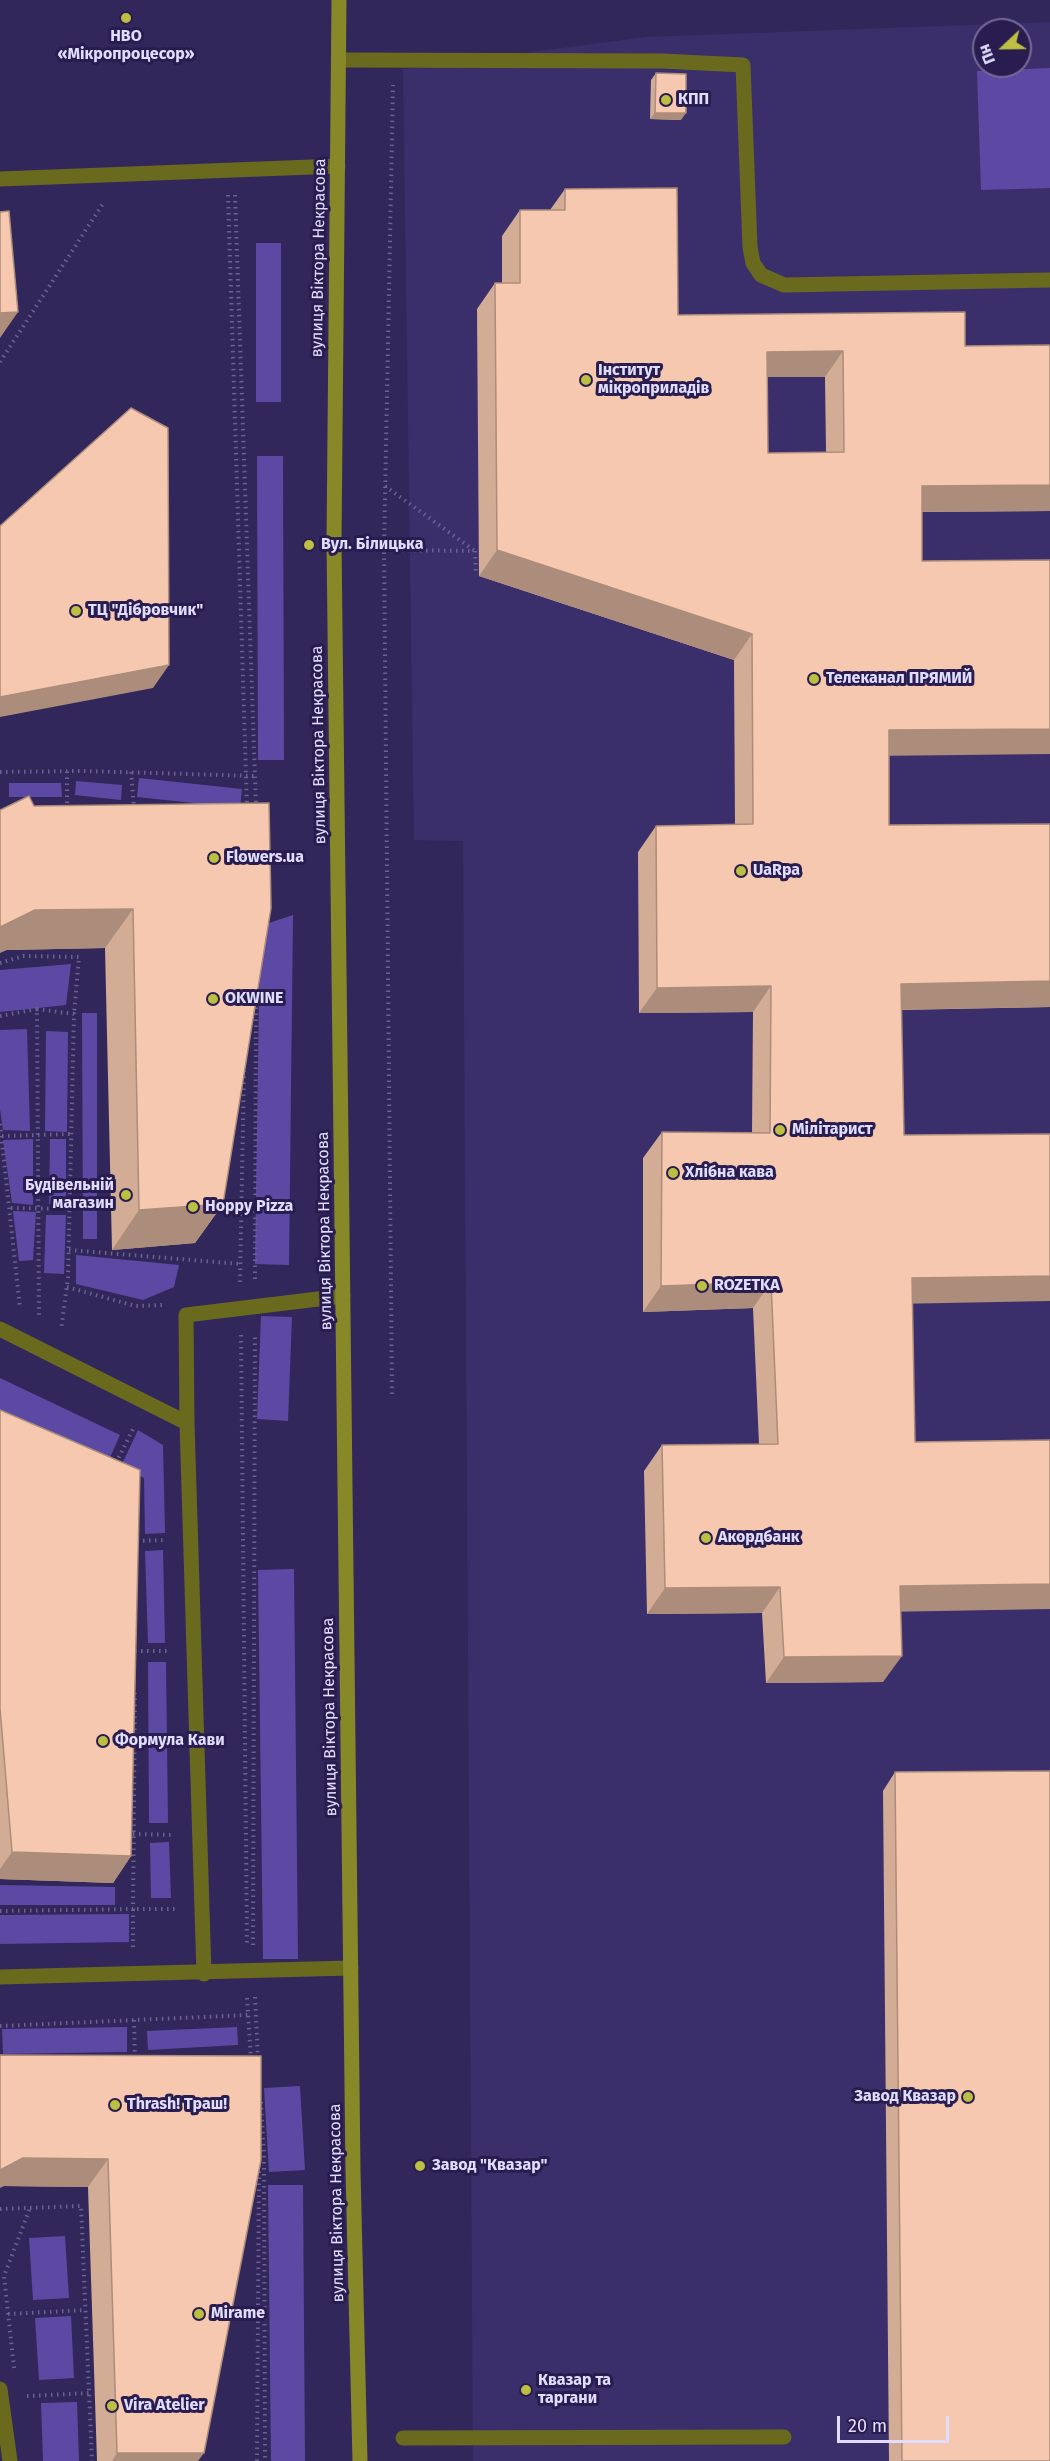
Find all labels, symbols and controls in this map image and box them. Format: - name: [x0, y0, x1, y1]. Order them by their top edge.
- marker: НВО «Мікропроцесор»: [119, 11, 133, 25]
- north arrow: [972, 18, 1032, 78]
- place label: НВО «Мікропроцесор»: [57, 27, 195, 65]
- text: Пн: [974, 41, 999, 67]
- place label: КПП: [678, 90, 709, 110]
- marker: КПП: [659, 93, 673, 107]
- street label: вулиця Віктора Некрасова: [308, 158, 330, 358]
- place label: Інститут мікроприладів: [598, 361, 709, 399]
- marker: Інститут мікроприладів: [579, 373, 593, 387]
- place label: Вул. Білицька: [321, 535, 423, 555]
- marker: Вул. Білицька: [302, 538, 316, 552]
- place label: ТЦ "Дібровчик": [88, 601, 203, 621]
- marker: ТЦ "Дібровчик": [69, 604, 83, 618]
- street label: вулиця Віктора Некрасова: [308, 645, 330, 845]
- place label: Телеканал ПРЯМИЙ: [826, 669, 972, 689]
- marker: Телеканал ПРЯМИЙ: [807, 672, 821, 686]
- place label: Flowers.ua: [226, 848, 304, 868]
- marker: Flowers.ua: [207, 851, 221, 865]
- place label: UaRpa: [753, 861, 800, 881]
- marker: UaRpa: [734, 864, 748, 878]
- place label: OKWINE: [225, 989, 283, 1009]
- marker: OKWINE: [206, 992, 220, 1006]
- place label: Мілітарист: [792, 1120, 873, 1140]
- marker: Мілітарист: [773, 1123, 787, 1137]
- street label: вулиця Віктора Некрасова: [314, 1131, 336, 1331]
- place label: Хлібна кава: [685, 1163, 774, 1183]
- marker: Хлібна кава: [666, 1166, 680, 1180]
- place label: Будівельній магазин: [25, 1176, 114, 1214]
- marker: Будівельній магазин: [119, 1188, 133, 1202]
- place label: Hoppy Pizza: [205, 1197, 293, 1217]
- marker: Hoppy Pizza: [186, 1200, 200, 1214]
- place label: ROZETKA: [714, 1276, 780, 1296]
- marker: ROZETKA: [695, 1279, 709, 1293]
- place label: Акордбанк: [718, 1528, 800, 1548]
- marker: Акордбанк: [699, 1531, 713, 1545]
- street label: вулиця Віктора Некрасова: [319, 1617, 341, 1817]
- place label: Формула Кави: [115, 1731, 225, 1751]
- marker: Формула Кави: [96, 1734, 110, 1748]
- place label: Завод Квазар: [854, 2087, 956, 2107]
- marker: Завод Квазар: [961, 2090, 975, 2104]
- place label: Thrash! Траш!: [127, 2095, 227, 2115]
- marker: Thrash! Траш!: [108, 2098, 122, 2112]
- street label: вулиця Віктора Некрасова: [326, 2103, 348, 2303]
- place label: Завод "Квазар": [432, 2156, 548, 2176]
- marker: Завод "Квазар": [413, 2159, 427, 2173]
- place label: Mirame: [211, 2304, 265, 2324]
- marker: Mirame: [192, 2307, 206, 2321]
- place label: Квазар та таргани: [538, 2371, 611, 2409]
- marker: Квазар та таргани: [519, 2383, 533, 2397]
- place label: Vira Atelier: [124, 2396, 205, 2416]
- marker: Vira Atelier: [105, 2399, 119, 2413]
- scale bar: [840, 2404, 952, 2442]
- text: 20 m: [848, 2415, 887, 2437]

